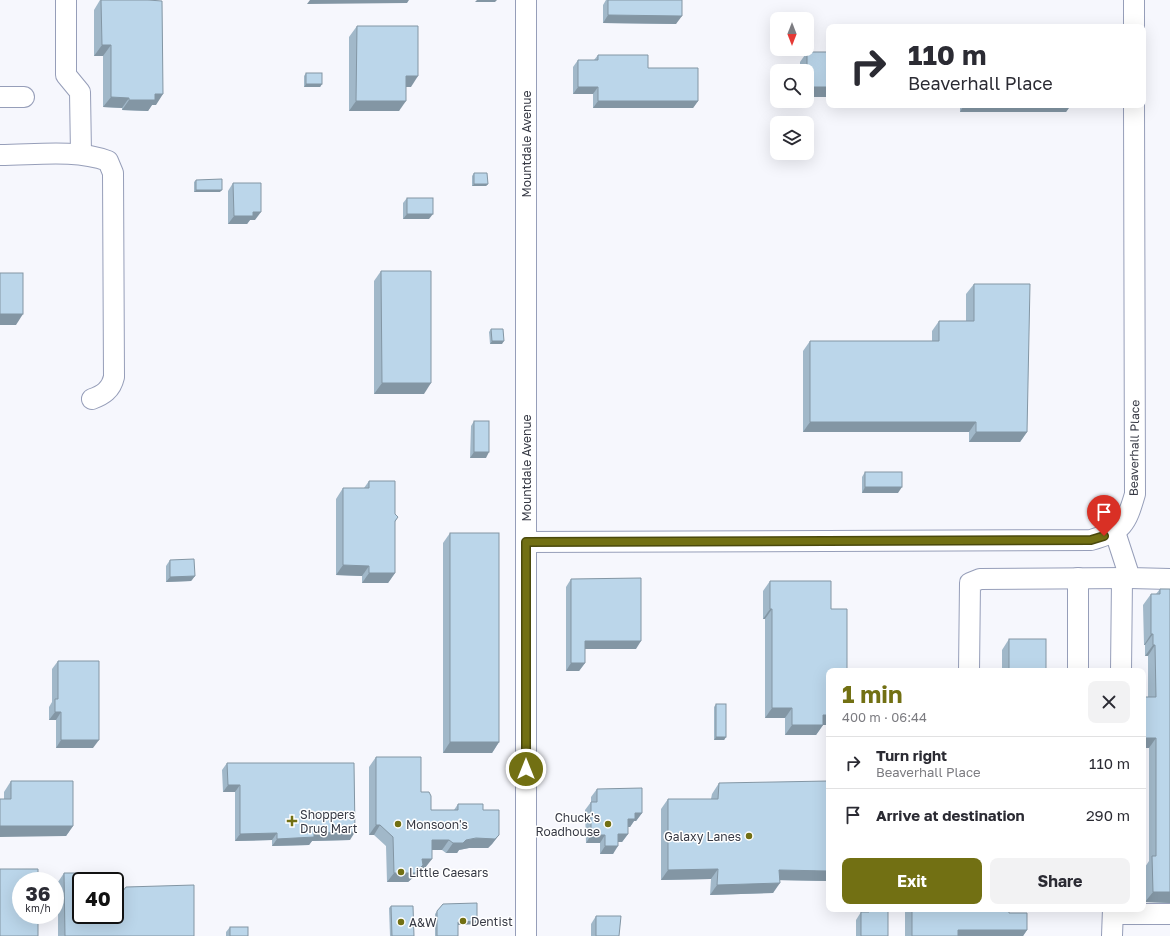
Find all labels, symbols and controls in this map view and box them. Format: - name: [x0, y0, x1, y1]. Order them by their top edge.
- north arrow: [770, 12, 814, 56]
- map controls: [770, 12, 814, 160]
- text: 110 m: [908, 38, 987, 71]
- icon: right: [842, 40, 894, 92]
- button: search: [770, 64, 814, 108]
- text: Beaverhall Place: [908, 72, 1053, 94]
- street label: Mountdale Avenue: [519, 90, 534, 198]
- button: layers: [770, 116, 814, 160]
- street label: Beaverhall Place: [1126, 400, 1142, 496]
- street label: Mountdale Avenue: [519, 414, 534, 522]
- pin: [1087, 495, 1121, 536]
- icon: arrive: [1093, 501, 1115, 523]
- text: 1 min: [842, 679, 902, 708]
- button: close: [1088, 681, 1130, 723]
- text: 400 m · 06:44: [842, 709, 927, 725]
- text: Turn right: [876, 746, 947, 764]
- position arrow: [505, 748, 547, 790]
- icon: right: [842, 752, 864, 774]
- text: 110 m: [1089, 754, 1130, 772]
- text: Beaverhall Place: [876, 764, 981, 780]
- icon: arrive: [842, 804, 864, 826]
- text: Arrive at destination: [876, 806, 1025, 824]
- text: 290 m: [1086, 806, 1130, 824]
- place label: Shoppers Drug Mart: [300, 807, 358, 836]
- place label: Chuck's Roadhouse: [535, 810, 600, 839]
- marker: Shoppers Drug Mart: [287, 816, 297, 826]
- place label: Monsoon's: [406, 817, 468, 832]
- marker: Monsoon's: [393, 819, 403, 829]
- marker: Chuck's Roadhouse: [603, 819, 613, 829]
- place label: Galaxy Lanes: [664, 829, 741, 844]
- marker: Galaxy Lanes: [744, 831, 754, 841]
- button: Exit: [842, 858, 982, 904]
- button: Share: [990, 858, 1130, 904]
- place label: Little Caesars: [409, 865, 488, 880]
- marker: Little Caesars: [396, 867, 406, 877]
- speed limit sign: 40: [72, 872, 124, 924]
- text: 36: [26, 881, 50, 905]
- text: km/h: [25, 902, 51, 914]
- place label: Dentist: [471, 914, 513, 929]
- place label: A&W: [409, 915, 437, 930]
- marker: Dentist: [458, 916, 468, 926]
- marker: A&W: [396, 917, 406, 927]

